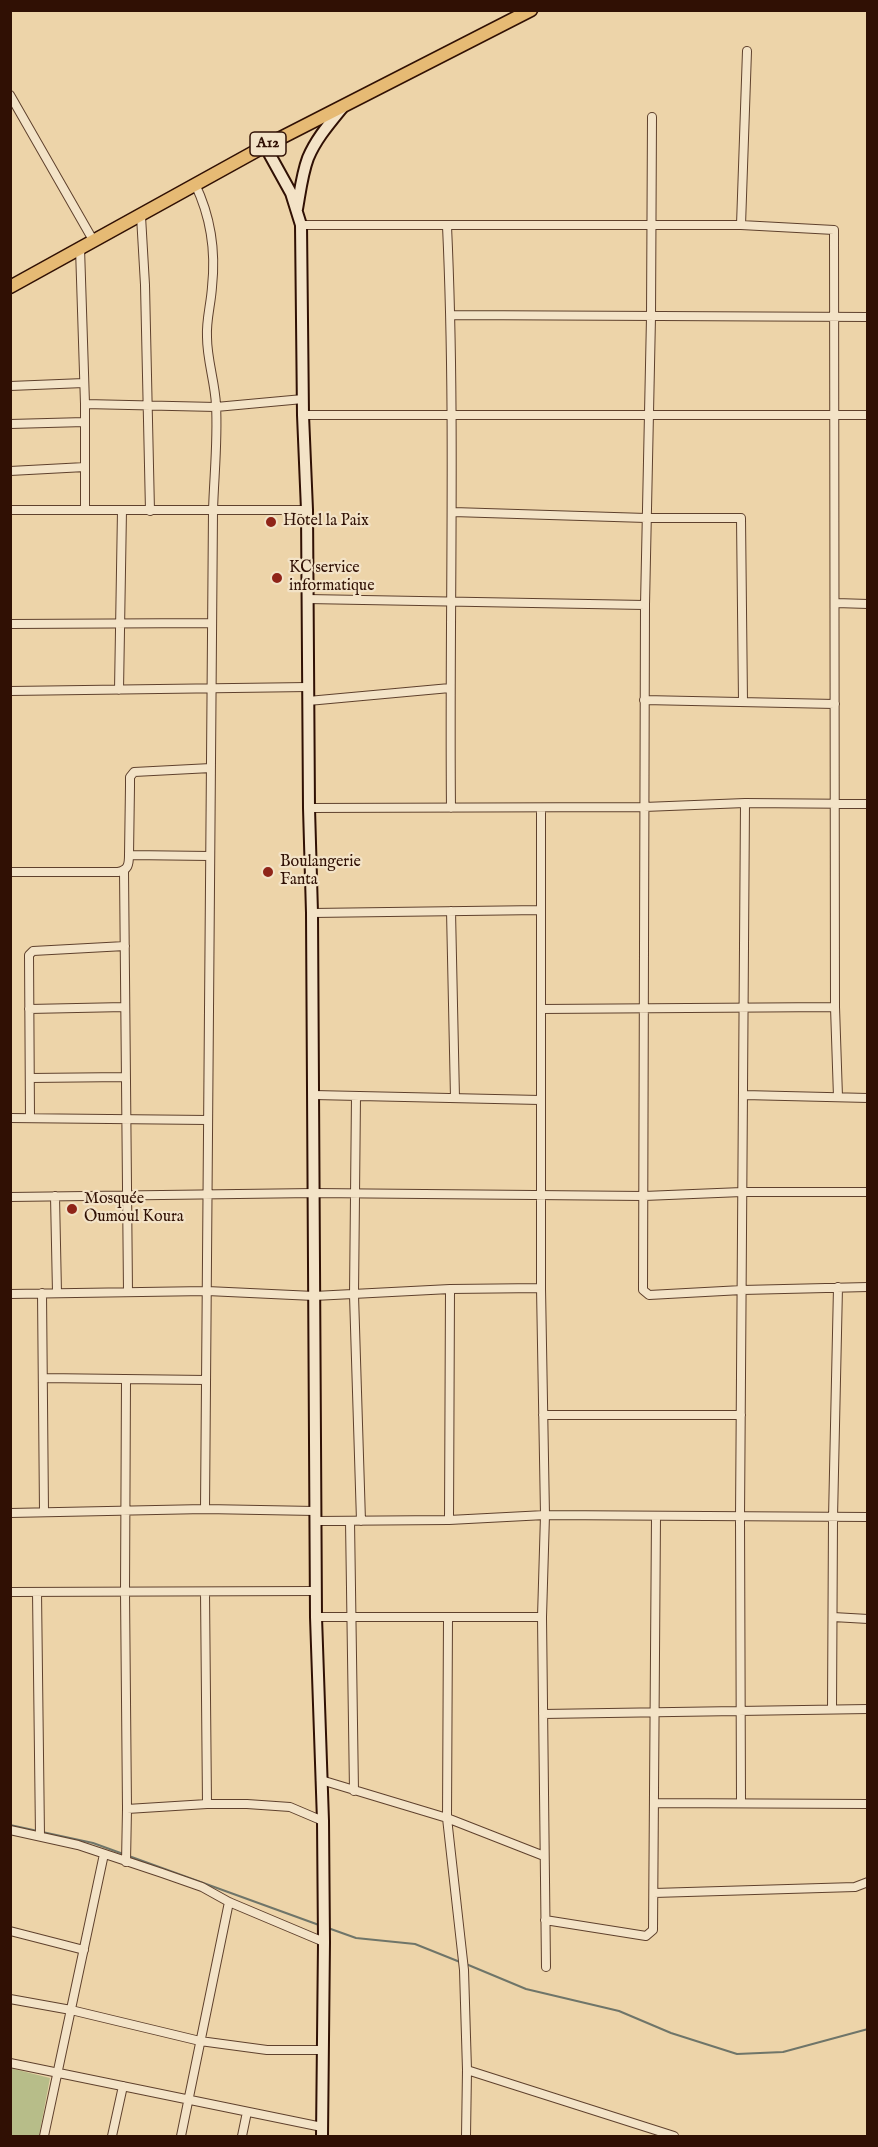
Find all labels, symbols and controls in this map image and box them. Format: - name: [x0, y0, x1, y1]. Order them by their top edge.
- road number: A12: [250, 132, 286, 156]
- place label: Hotel la Paix: [283, 512, 369, 532]
- marker: Hotel la Paix: [264, 515, 278, 529]
- place label: KC service informatique: [289, 559, 374, 597]
- marker: KC service informatique: [270, 571, 284, 585]
- place label: Boulangerie Fanta: [280, 853, 361, 891]
- marker: Boulangerie Fanta: [261, 865, 275, 879]
- place label: Mosquée Oumoul Koura: [84, 1190, 184, 1228]
- marker: Mosquée Oumoul Koura: [65, 1202, 79, 1216]

